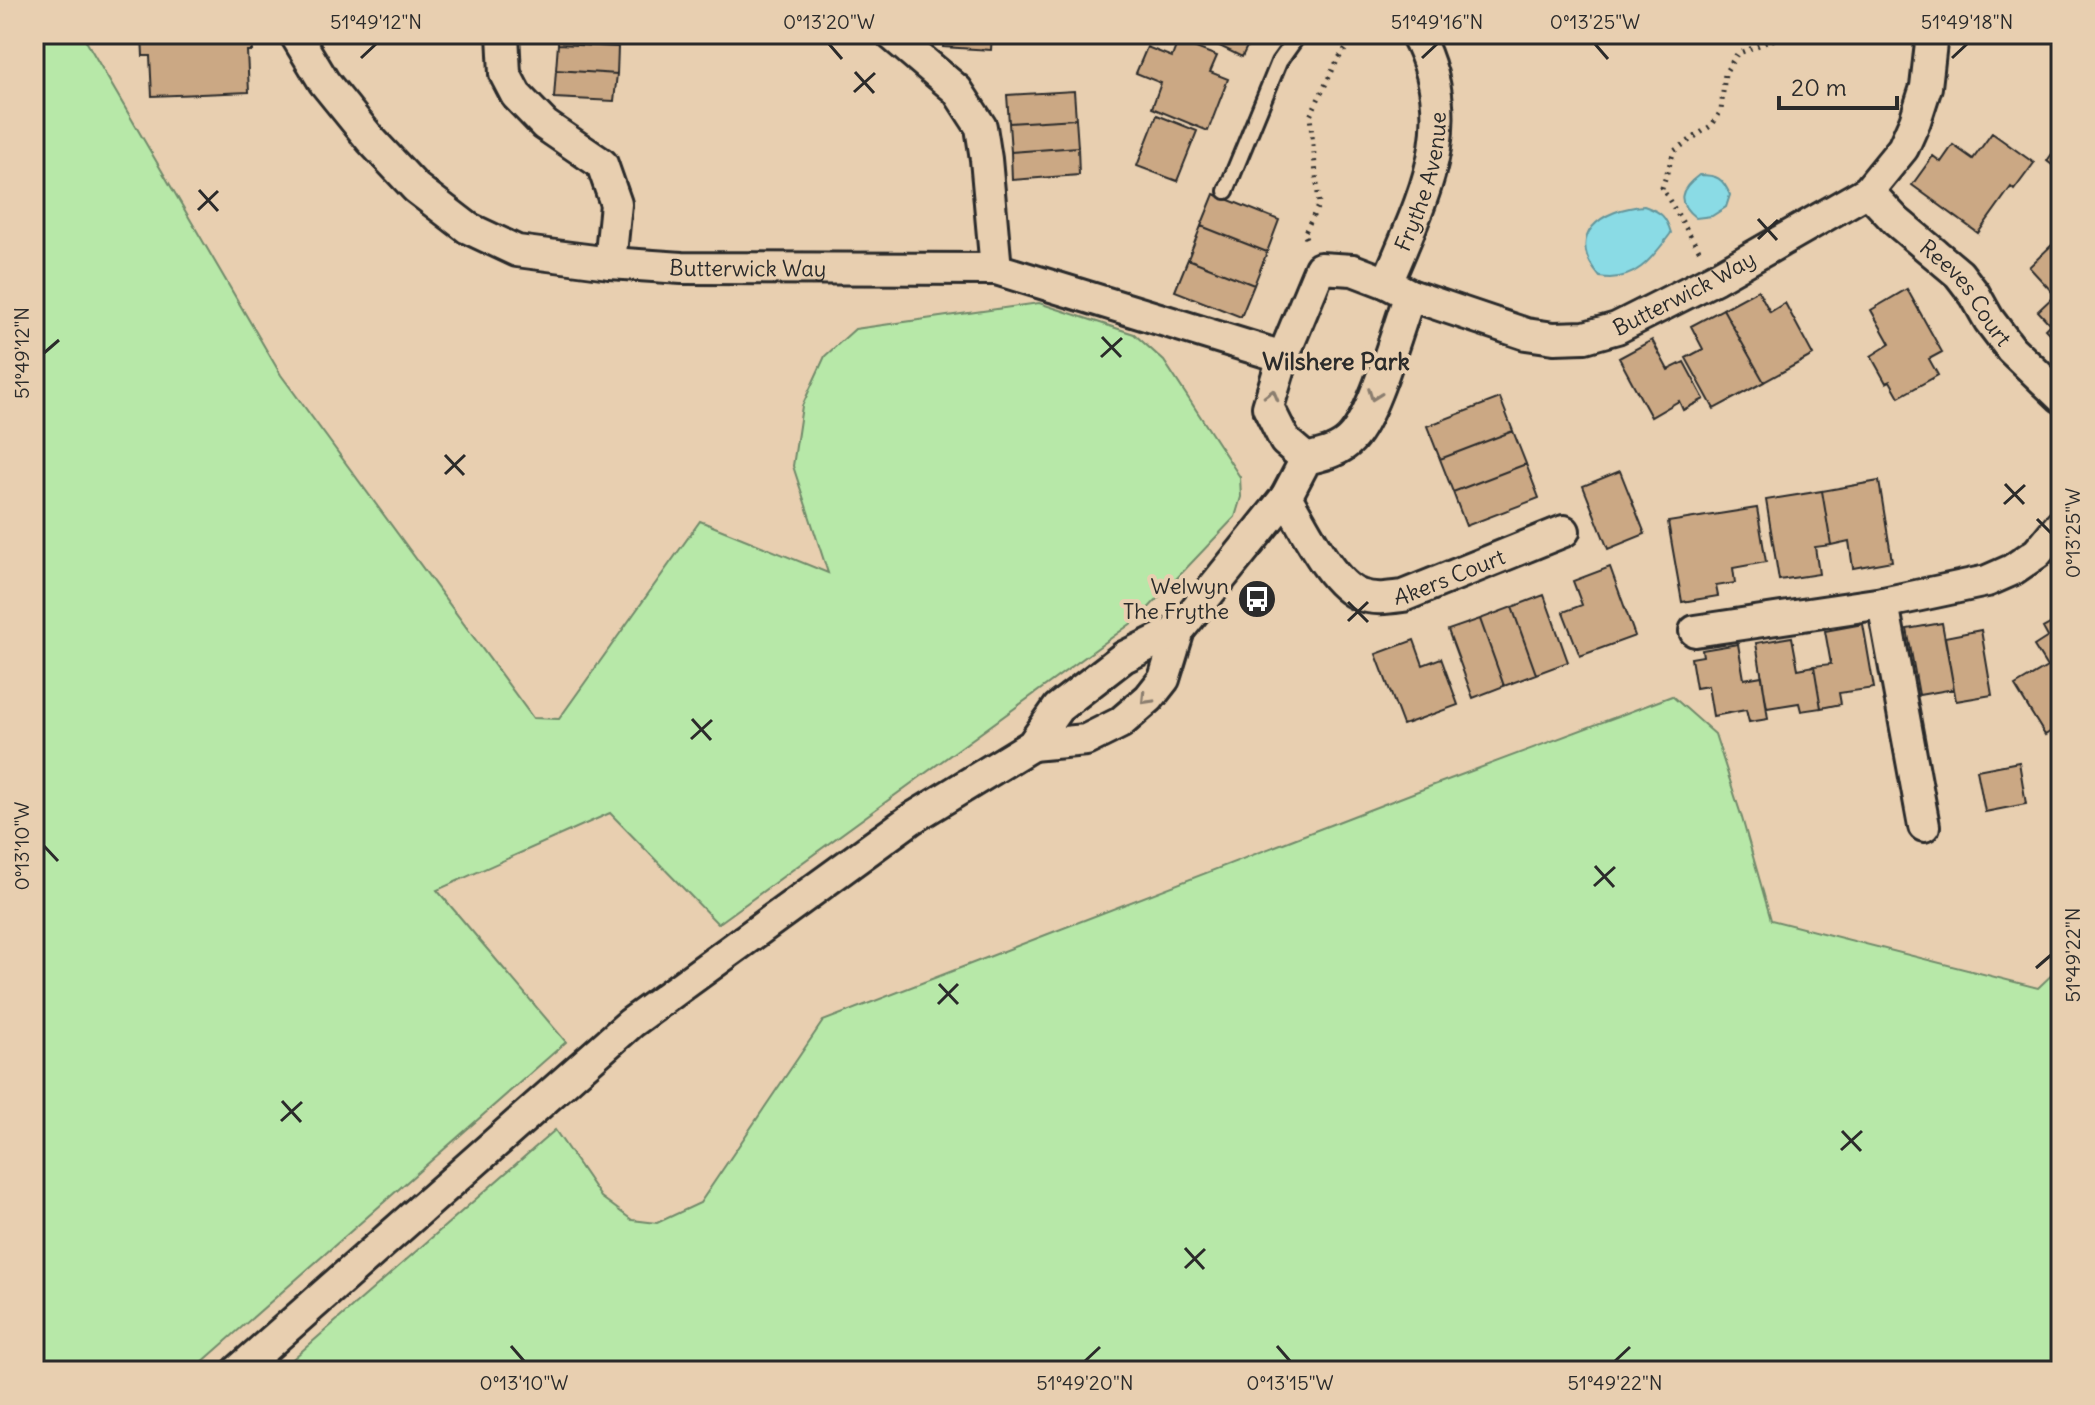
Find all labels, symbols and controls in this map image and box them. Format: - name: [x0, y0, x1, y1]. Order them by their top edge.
- text: 51°49'12"N: [330, 9, 422, 34]
- text: 0°13'20"W: [783, 9, 875, 34]
- text: 51°49'16"N: [1391, 9, 1483, 34]
- text: 0°13'25"W: [1550, 9, 1640, 34]
- text: 51°49'18"N: [1921, 9, 2013, 34]
- scale bar: [1779, 60, 1897, 110]
- text: 20 m: [1791, 72, 1847, 102]
- street label: Frythe Avenue: [1388, 112, 1452, 255]
- street label: Reeves Court: [1914, 233, 2018, 352]
- street label: Butterwick Way: [1608, 245, 1760, 342]
- street label: Butterwick Way: [668, 253, 826, 282]
- text: 51°49'12"N: [9, 307, 34, 399]
- district label: Wilshere Park: [1262, 346, 1410, 376]
- one-way arrow: [1367, 387, 1384, 401]
- one-way arrow: [1262, 389, 1279, 402]
- text: 0°13'25"W: [2060, 488, 2085, 578]
- street label: Akers Court: [1393, 542, 1509, 611]
- place label: Welwyn The Frythe: [1123, 572, 1229, 625]
- bus stop icon: Welwyn The Frythe: [1236, 578, 1278, 620]
- one-way arrow: [1141, 690, 1156, 704]
- text: 0°13'10"W: [9, 801, 34, 891]
- text: 51°49'22"N: [2060, 907, 2085, 1003]
- text: 0°13'10"W: [479, 1370, 569, 1395]
- text: 51°49'20"N: [1036, 1370, 1134, 1395]
- text: 0°13'15"W: [1246, 1370, 1334, 1395]
- text: 51°49'22"N: [1567, 1370, 1663, 1395]

